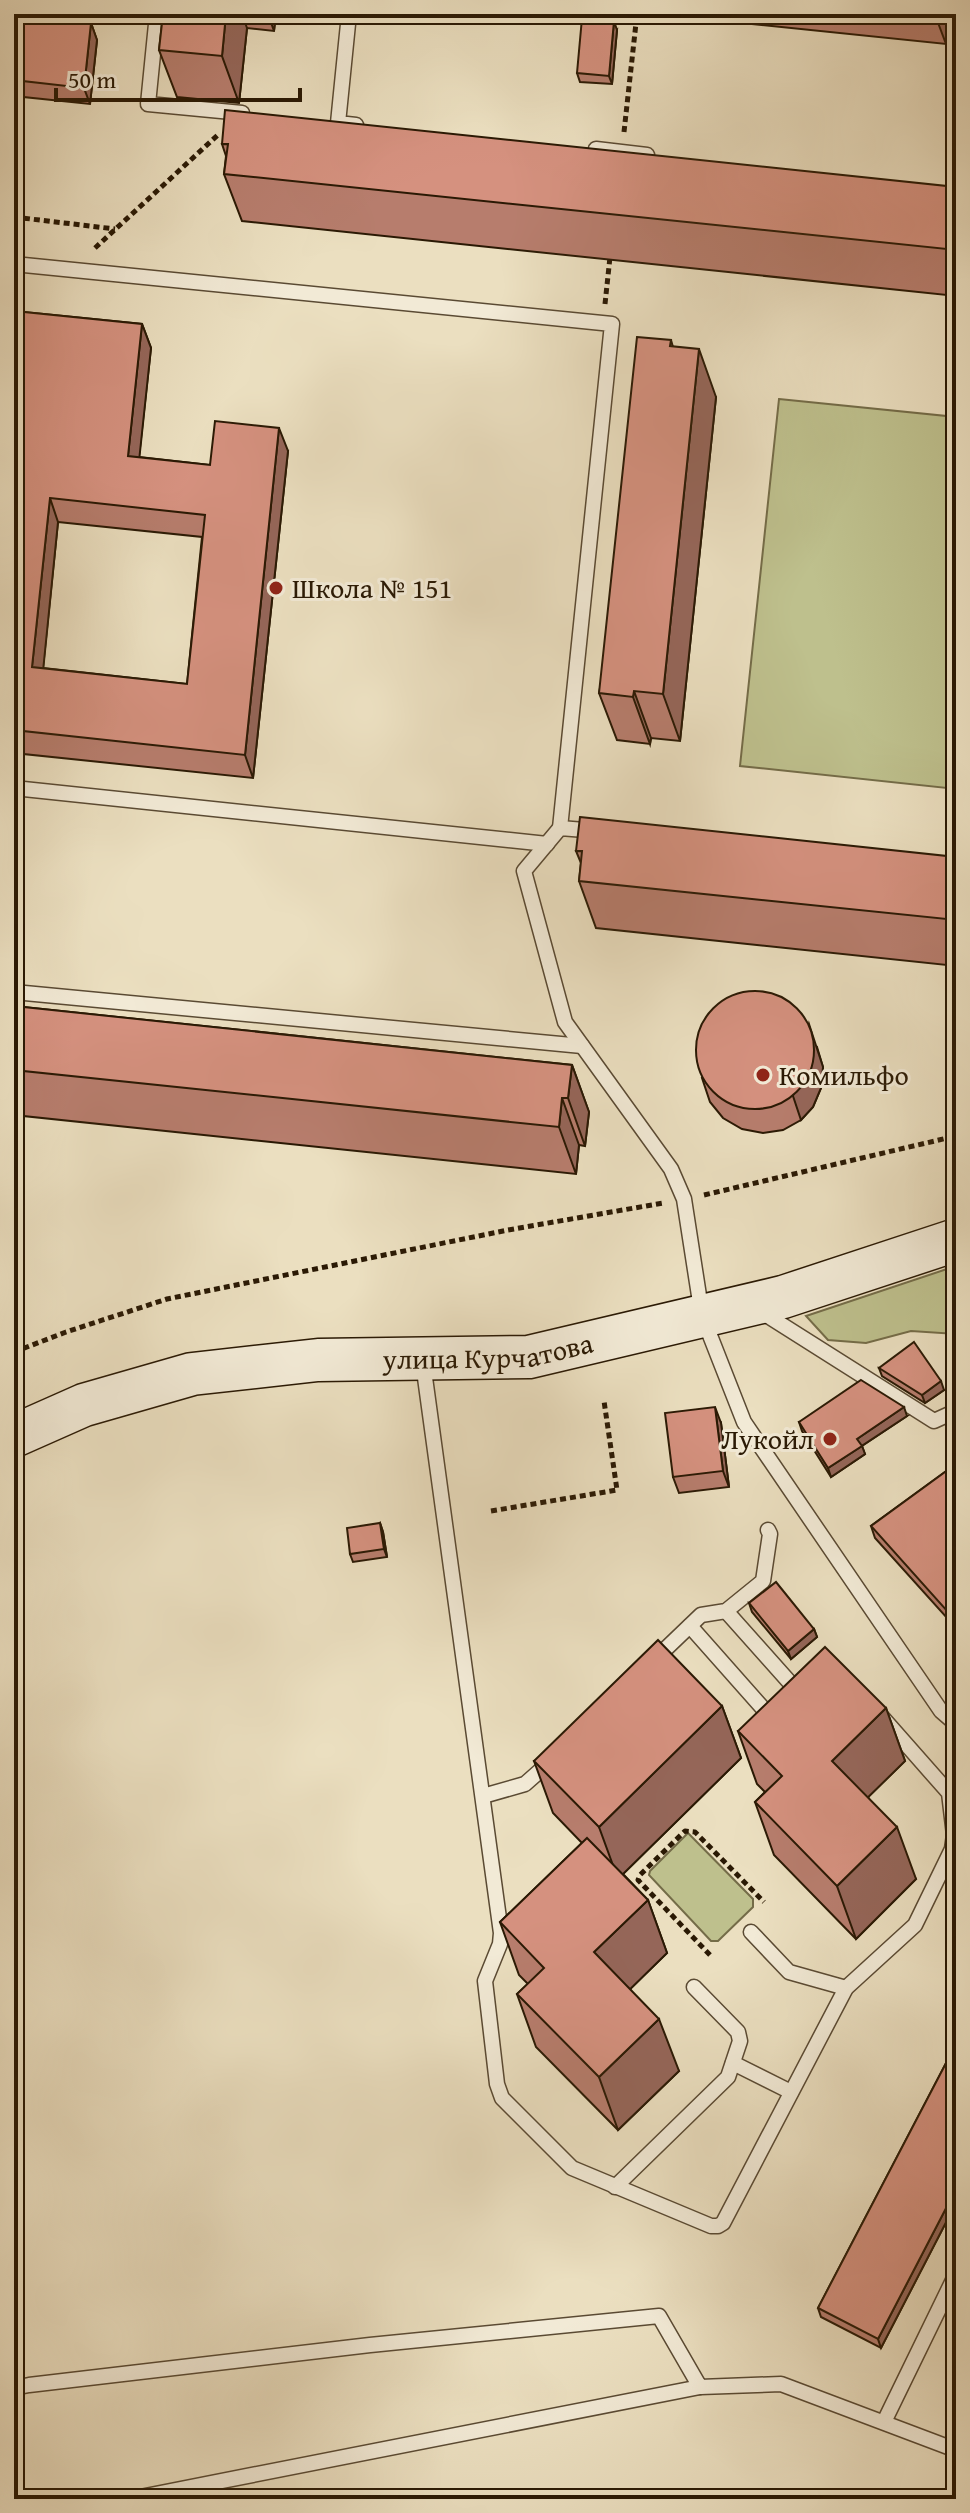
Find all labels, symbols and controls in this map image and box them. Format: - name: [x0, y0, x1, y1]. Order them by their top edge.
- scale bar: [56, 52, 300, 102]
- text: 50 m: [68, 62, 116, 97]
- place label: Школа № 151: [292, 567, 452, 608]
- marker: Школа № 151: [267, 579, 285, 597]
- place label: Комильфо: [779, 1054, 909, 1095]
- marker: Комильфо: [754, 1066, 772, 1084]
- street label: улица Курчатова: [381, 1321, 598, 1379]
- place label: Лукойл: [721, 1418, 814, 1459]
- marker: Лукойл: [821, 1430, 839, 1448]

